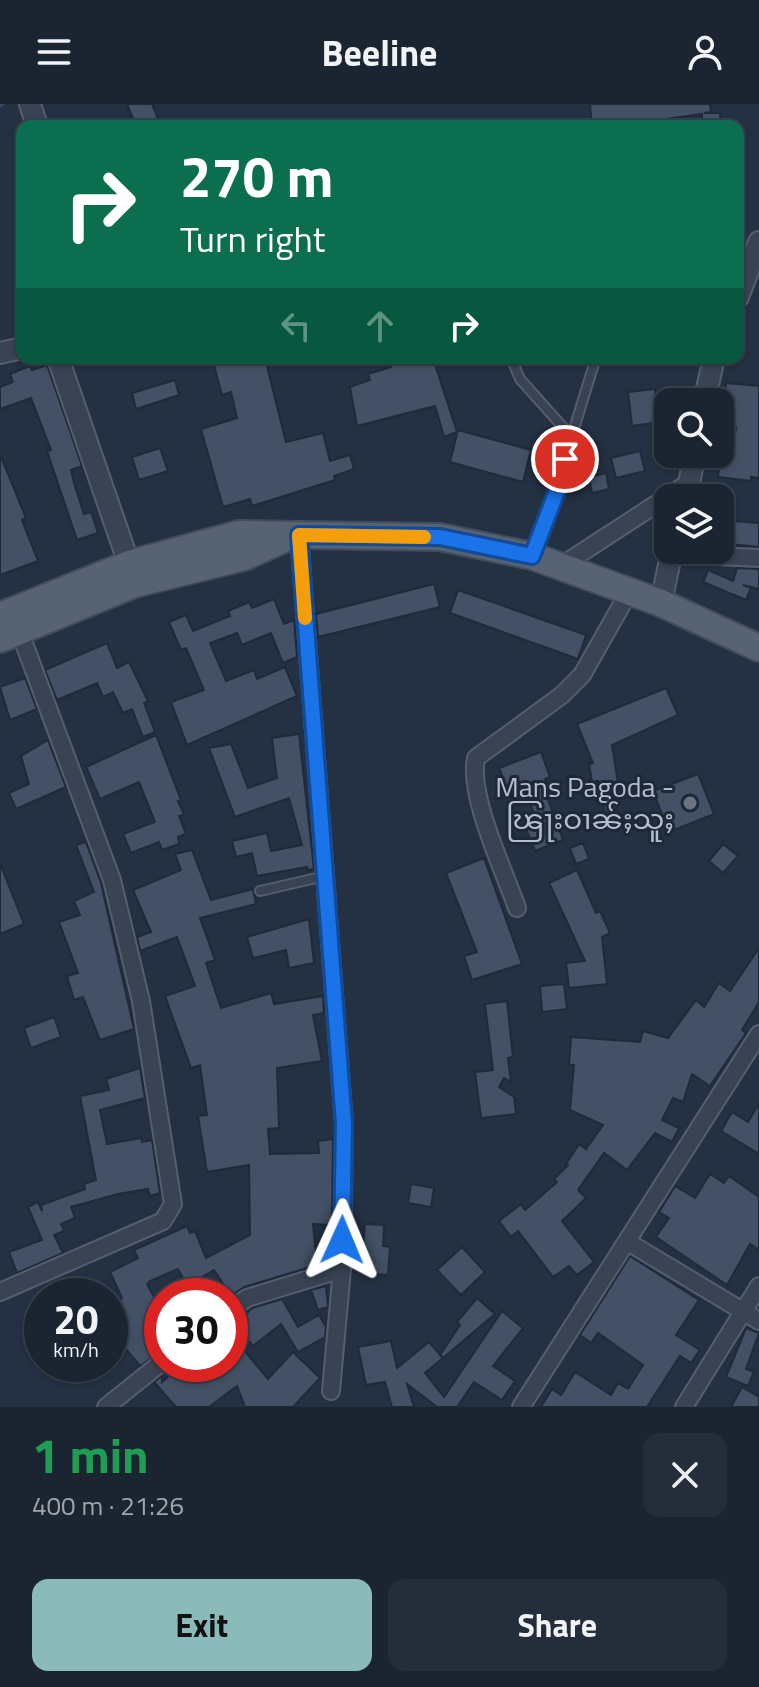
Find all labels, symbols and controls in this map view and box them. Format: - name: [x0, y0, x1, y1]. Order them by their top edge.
- text: Beeline: [322, 25, 437, 80]
- icon: menu: [32, 30, 76, 74]
- icon: person: [683, 30, 727, 74]
- text: 270 m: [180, 134, 333, 219]
- icon: right: [48, 152, 152, 256]
- text: Turn right: [180, 211, 325, 266]
- icon: left: [274, 304, 318, 348]
- icon: ahead: [358, 304, 402, 348]
- icon: right: [442, 304, 486, 348]
- map controls: [654, 388, 734, 564]
- button: search: [654, 388, 734, 468]
- pin: [531, 425, 599, 493]
- icon: arrive: [543, 437, 587, 481]
- button: layers: [654, 484, 734, 564]
- place label: Mans Pagoda - ၽြႃးဝၢၼ်ႈသူႈ: [495, 765, 674, 842]
- marker: Mans Pagoda - ၽြႃးဝၢၼ်ႈသူႈ: [681, 794, 699, 812]
- position arrow: [300, 1198, 384, 1282]
- speed limit sign: 30: [144, 1278, 248, 1382]
- text: 20: [54, 1289, 98, 1350]
- text: km/h: [53, 1334, 99, 1365]
- text: 1 min: [32, 1419, 149, 1492]
- button: close: [643, 1433, 727, 1517]
- text: 400 m · 21:26: [32, 1486, 184, 1525]
- button: Exit: [32, 1579, 372, 1671]
- button: Share: [388, 1579, 727, 1671]

